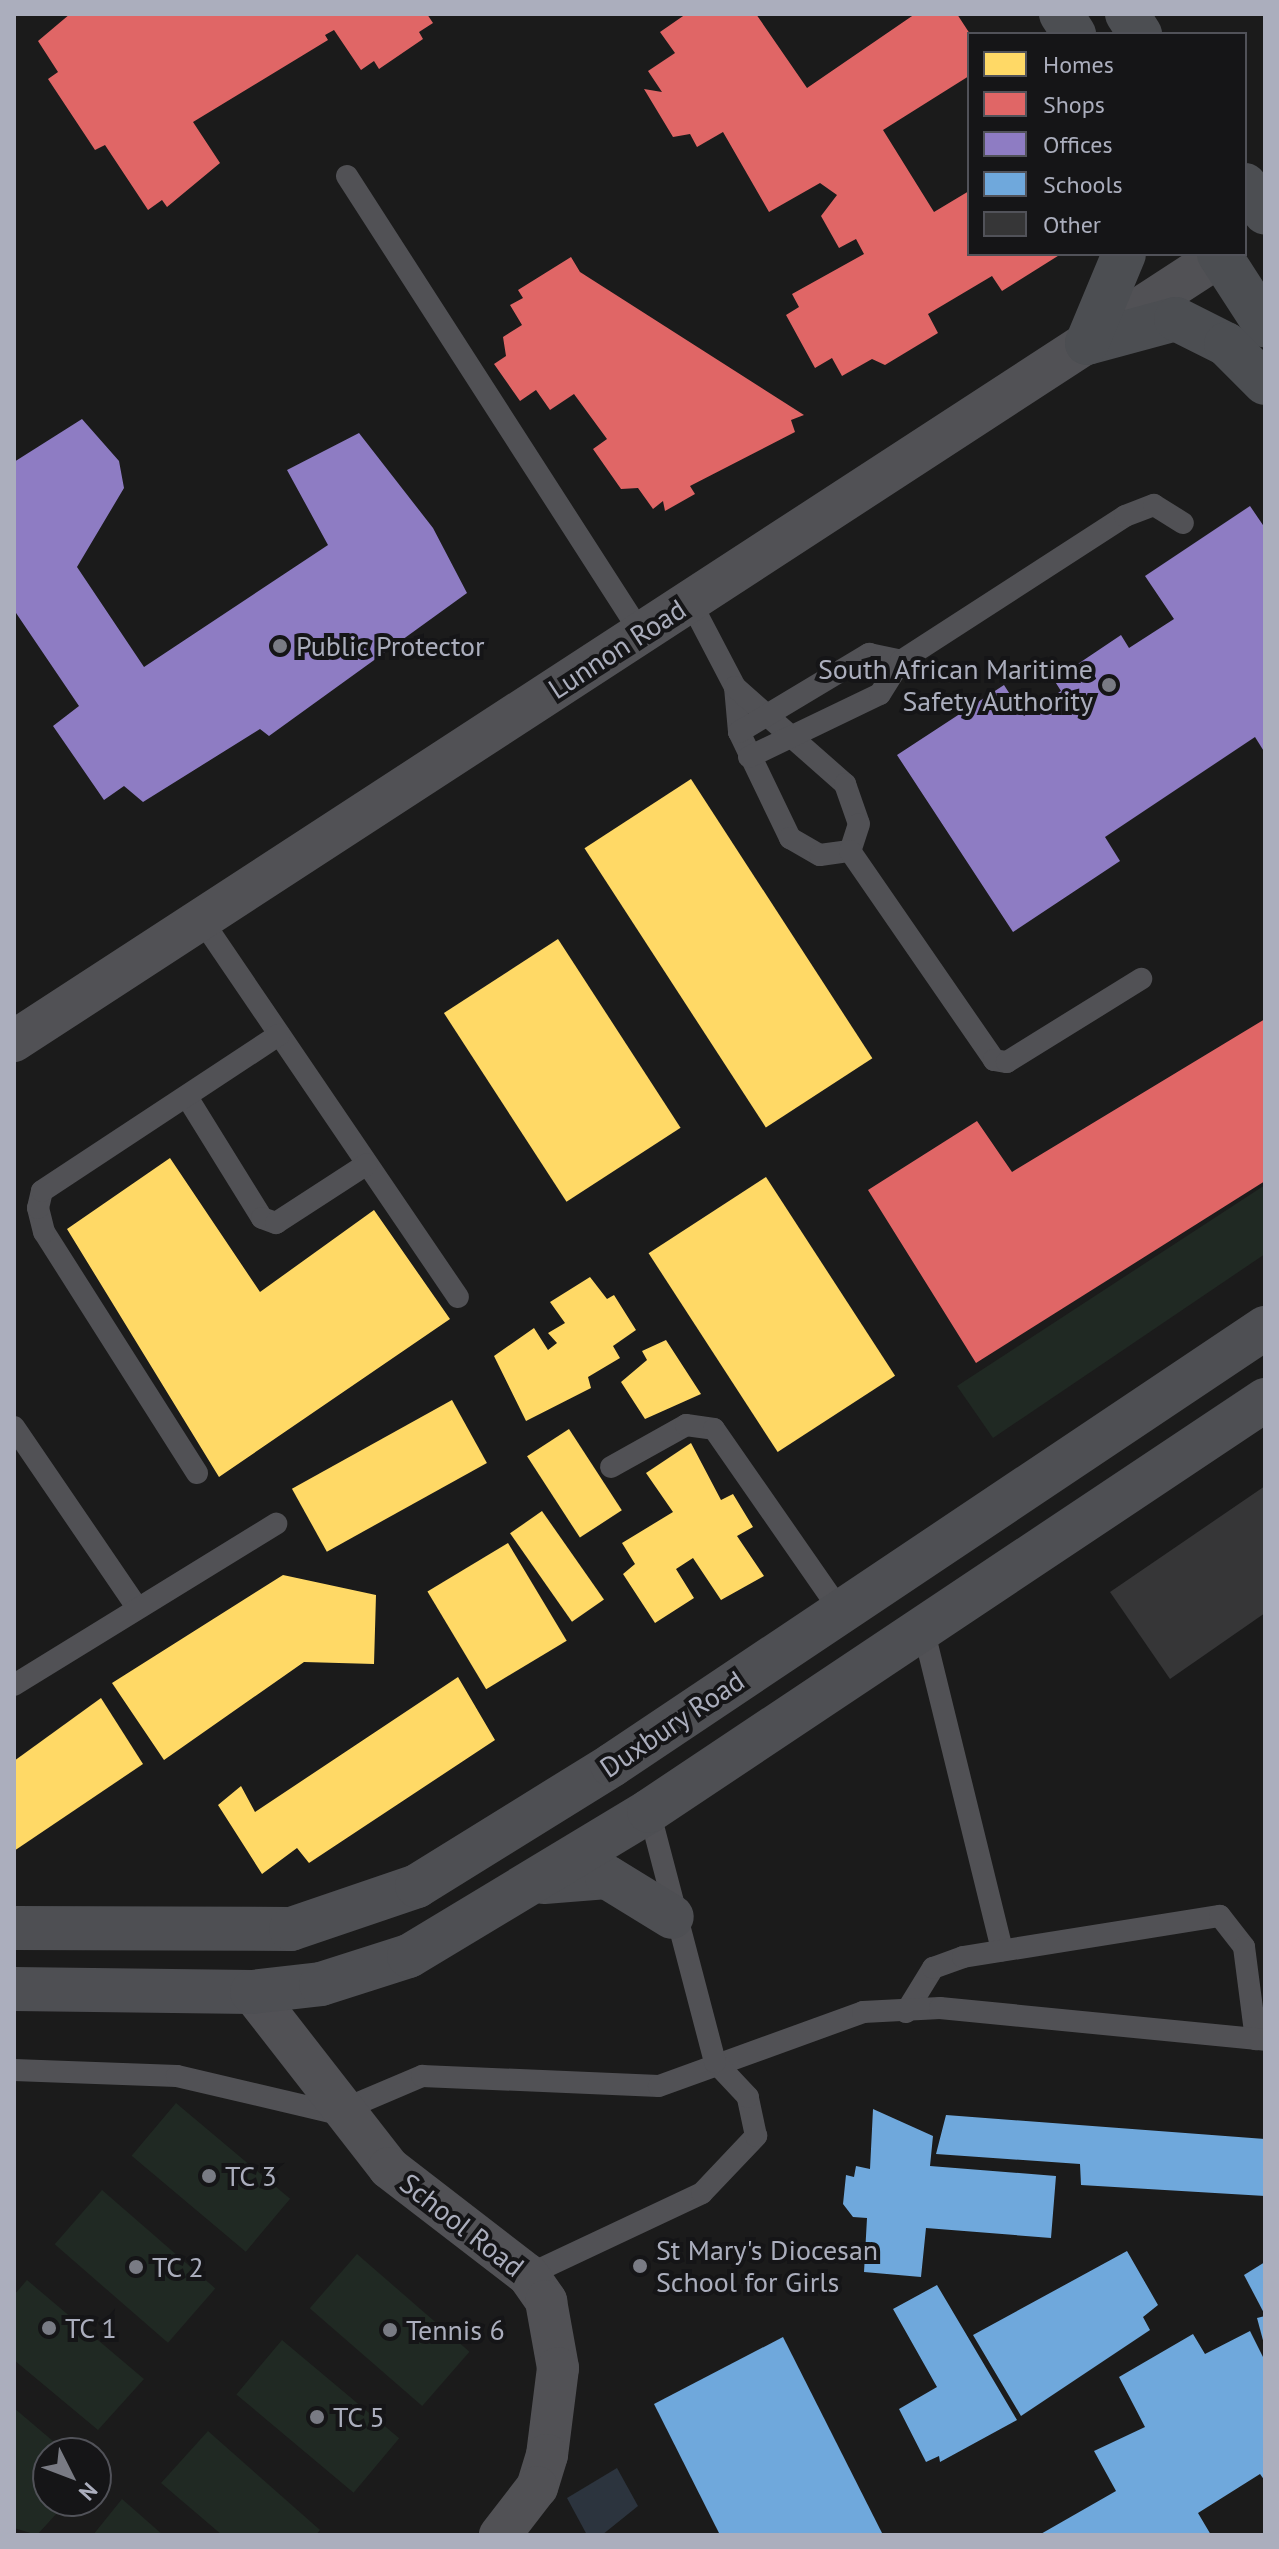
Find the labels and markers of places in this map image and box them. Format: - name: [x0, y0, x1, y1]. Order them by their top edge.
- place label: Public Protector: [296, 629, 485, 663]
- marker: Public Protector: [271, 637, 289, 655]
- place label: South African Maritime Safety Authority: [817, 652, 1093, 718]
- marker: South African Maritime Safety Authority: [1100, 676, 1118, 694]
- place label: TC 3: [225, 2159, 278, 2193]
- marker: TC 3: [200, 2167, 218, 2185]
- place label: St Mary's Diocesan School for Girls: [656, 2233, 878, 2299]
- place label: TC 2: [152, 2250, 205, 2284]
- marker: St Mary's Diocesan School for Girls: [631, 2257, 649, 2275]
- marker: TC 2: [127, 2258, 145, 2276]
- place label: TC 1: [65, 2311, 118, 2345]
- place label: Tennis 6: [406, 2313, 505, 2347]
- marker: TC 1: [40, 2319, 58, 2337]
- marker: Tennis 6: [381, 2321, 399, 2339]
- place label: TC 5: [333, 2400, 386, 2434]
- marker: TC 5: [308, 2408, 326, 2426]

